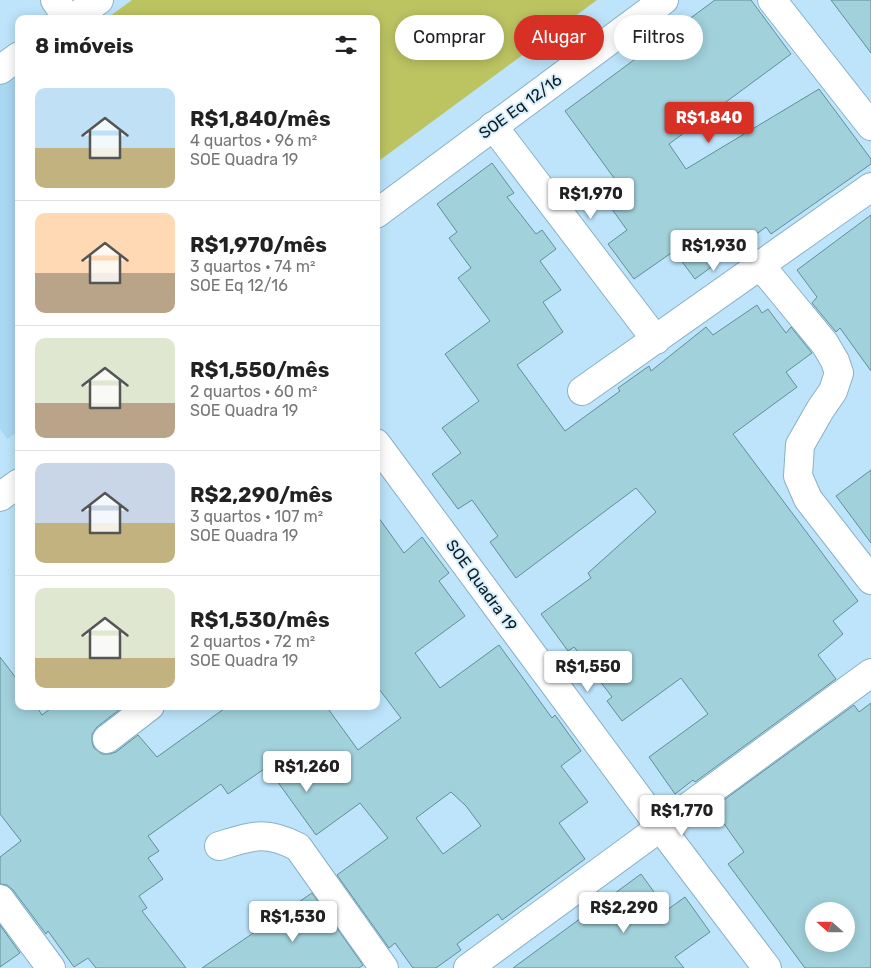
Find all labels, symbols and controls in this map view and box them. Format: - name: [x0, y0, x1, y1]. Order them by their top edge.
- chip: Comprar: [395, 15, 504, 60]
- chip: Alugar: [514, 15, 604, 60]
- chip: Filtros: [614, 15, 703, 60]
- icon: filters: [332, 31, 360, 59]
- text: 8 imóveis: [35, 33, 134, 58]
- street label: SOE Eq 12/16: [475, 70, 566, 143]
- pin: R$1,840: [663, 102, 755, 144]
- text: R$1,840/mês: [190, 106, 331, 131]
- icon: home: [75, 108, 135, 168]
- text: R$1,840: [676, 108, 742, 127]
- text: 4 quartos · 96 m²: [190, 131, 317, 150]
- text: SOE Quadra 19: [190, 150, 298, 169]
- pin: R$1,970: [545, 178, 637, 220]
- text: R$1,970: [559, 184, 623, 203]
- pin: R$1,930: [668, 230, 760, 272]
- text: R$1,970/mês: [190, 232, 327, 257]
- icon: home: [75, 233, 135, 293]
- text: R$1,930: [681, 236, 747, 255]
- text: 3 quartos · 74 m²: [190, 257, 316, 276]
- text: SOE Eq 12/16: [190, 276, 288, 295]
- text: R$1,550/mês: [190, 357, 329, 382]
- icon: home: [75, 358, 135, 418]
- text: 2 quartos · 60 m²: [190, 382, 318, 401]
- text: SOE Quadra 19: [190, 401, 298, 420]
- text: R$2,290/mês: [190, 482, 333, 507]
- icon: home: [75, 483, 135, 543]
- text: 3 quartos · 107 m²: [190, 507, 323, 526]
- text: SOE Quadra 19: [190, 526, 298, 545]
- street label: SOE Quadra 19: [442, 536, 521, 635]
- text: R$1,530/mês: [190, 607, 330, 632]
- icon: home: [75, 608, 135, 668]
- text: 2 quartos · 72 m²: [190, 632, 315, 651]
- pin: R$1,550: [542, 650, 634, 693]
- text: SOE Quadra 19: [190, 651, 298, 670]
- text: R$1,550: [555, 657, 621, 676]
- pin: R$1,260: [261, 750, 353, 793]
- text: R$1,260: [274, 757, 340, 776]
- pin: R$1,770: [636, 794, 728, 837]
- text: R$1,770: [651, 801, 713, 820]
- pin: R$2,290: [578, 892, 670, 934]
- text: R$2,290: [590, 898, 658, 917]
- pin: R$1,530: [247, 900, 339, 943]
- north arrow: [805, 902, 855, 952]
- map controls: [805, 902, 855, 952]
- text: R$1,530: [260, 907, 326, 926]

